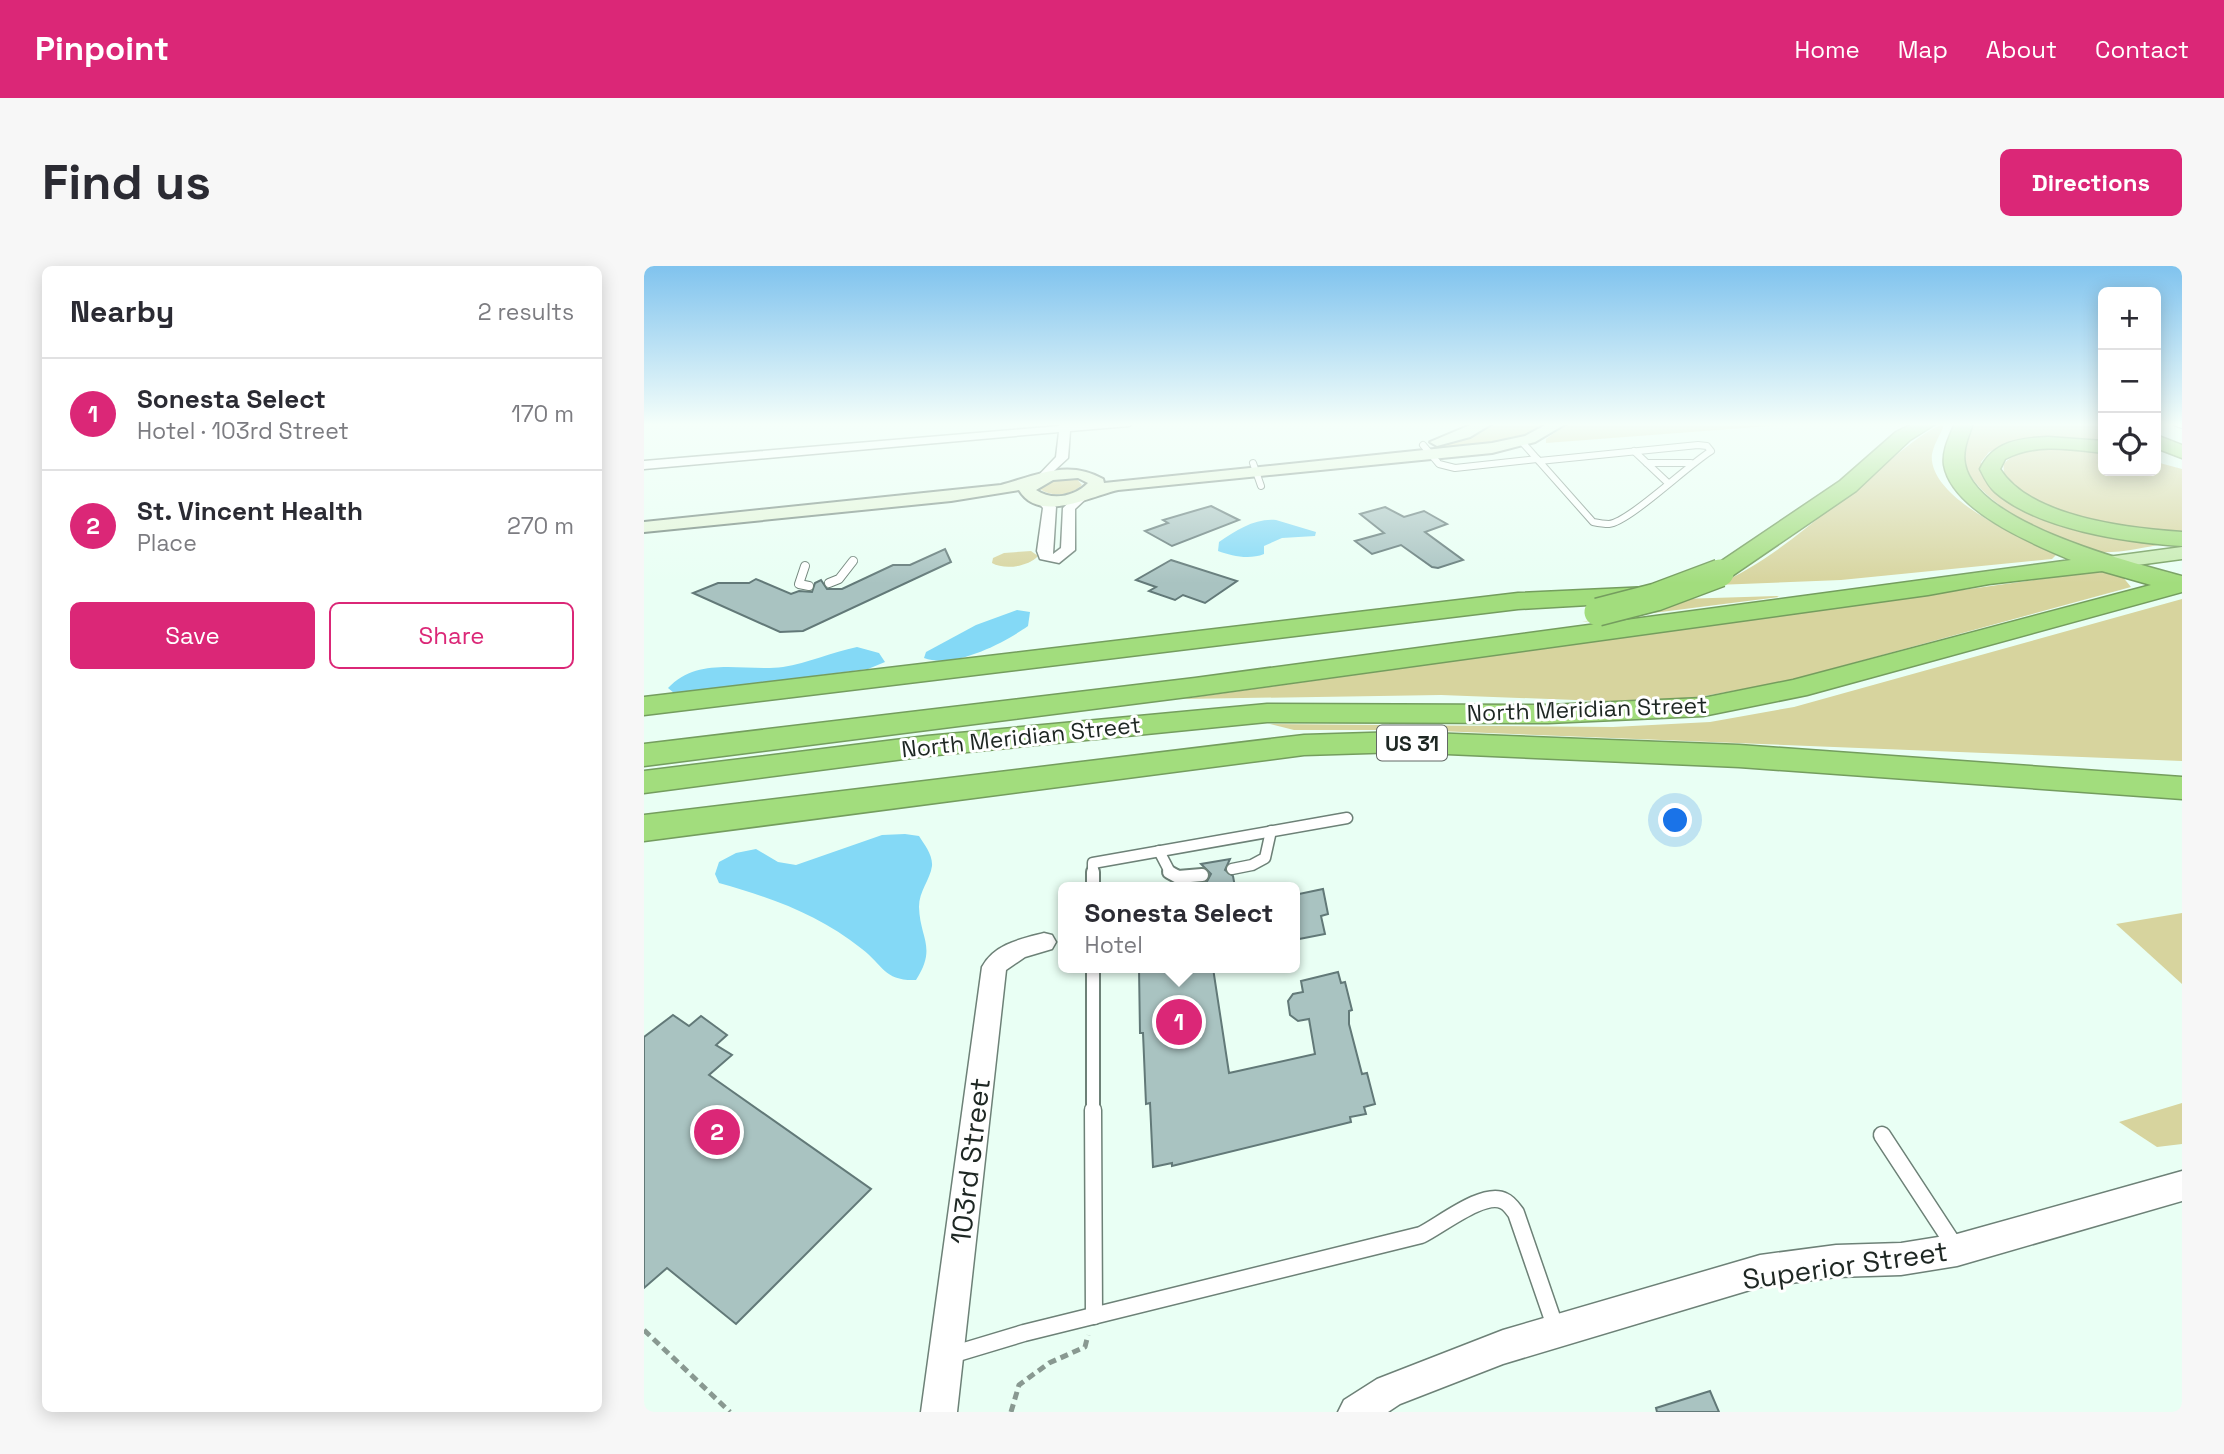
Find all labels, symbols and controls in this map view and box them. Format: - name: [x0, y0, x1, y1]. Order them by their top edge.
- text: Pinpoint: [35, 28, 169, 70]
- text: Home: [1794, 34, 1860, 65]
- text: Map: [1898, 34, 1948, 65]
- text: About: [1986, 34, 2057, 65]
- text: Contact: [2095, 34, 2189, 65]
- button: Directions: [2000, 149, 2182, 216]
- text: Find us: [42, 151, 211, 213]
- map controls: [2098, 287, 2161, 476]
- button: +: [2098, 287, 2161, 350]
- text: Nearby: [70, 292, 174, 331]
- text: 2 results: [478, 297, 574, 327]
- button: −: [2098, 350, 2161, 413]
- text: Sonesta Select: [137, 382, 326, 416]
- text: 1: [88, 399, 98, 429]
- text: 170 m: [511, 399, 574, 429]
- button: locate: [2098, 413, 2161, 476]
- text: Hotel · 103rd Street: [137, 416, 349, 446]
- text: St. Vincent Health: [137, 494, 363, 528]
- text: 2: [86, 511, 100, 541]
- text: 270 m: [507, 511, 574, 541]
- text: Place: [137, 528, 197, 558]
- button: Save: [70, 602, 315, 669]
- button: Share: [329, 602, 574, 669]
- street label: North Meridian Street: [1466, 690, 1708, 728]
- street label: North Meridian Street: [900, 710, 1142, 764]
- road number: US 31: [1377, 726, 1447, 760]
- your location: [1658, 803, 1692, 837]
- popup: [1058, 882, 1300, 973]
- text: Sonesta Select: [1085, 896, 1273, 930]
- text: Hotel: [1085, 930, 1143, 960]
- pin: 1: [1156, 996, 1202, 1048]
- street label: 103rd Street: [942, 1076, 998, 1246]
- pin: 2: [694, 1106, 740, 1158]
- street label: Superior Street: [1740, 1233, 1950, 1297]

